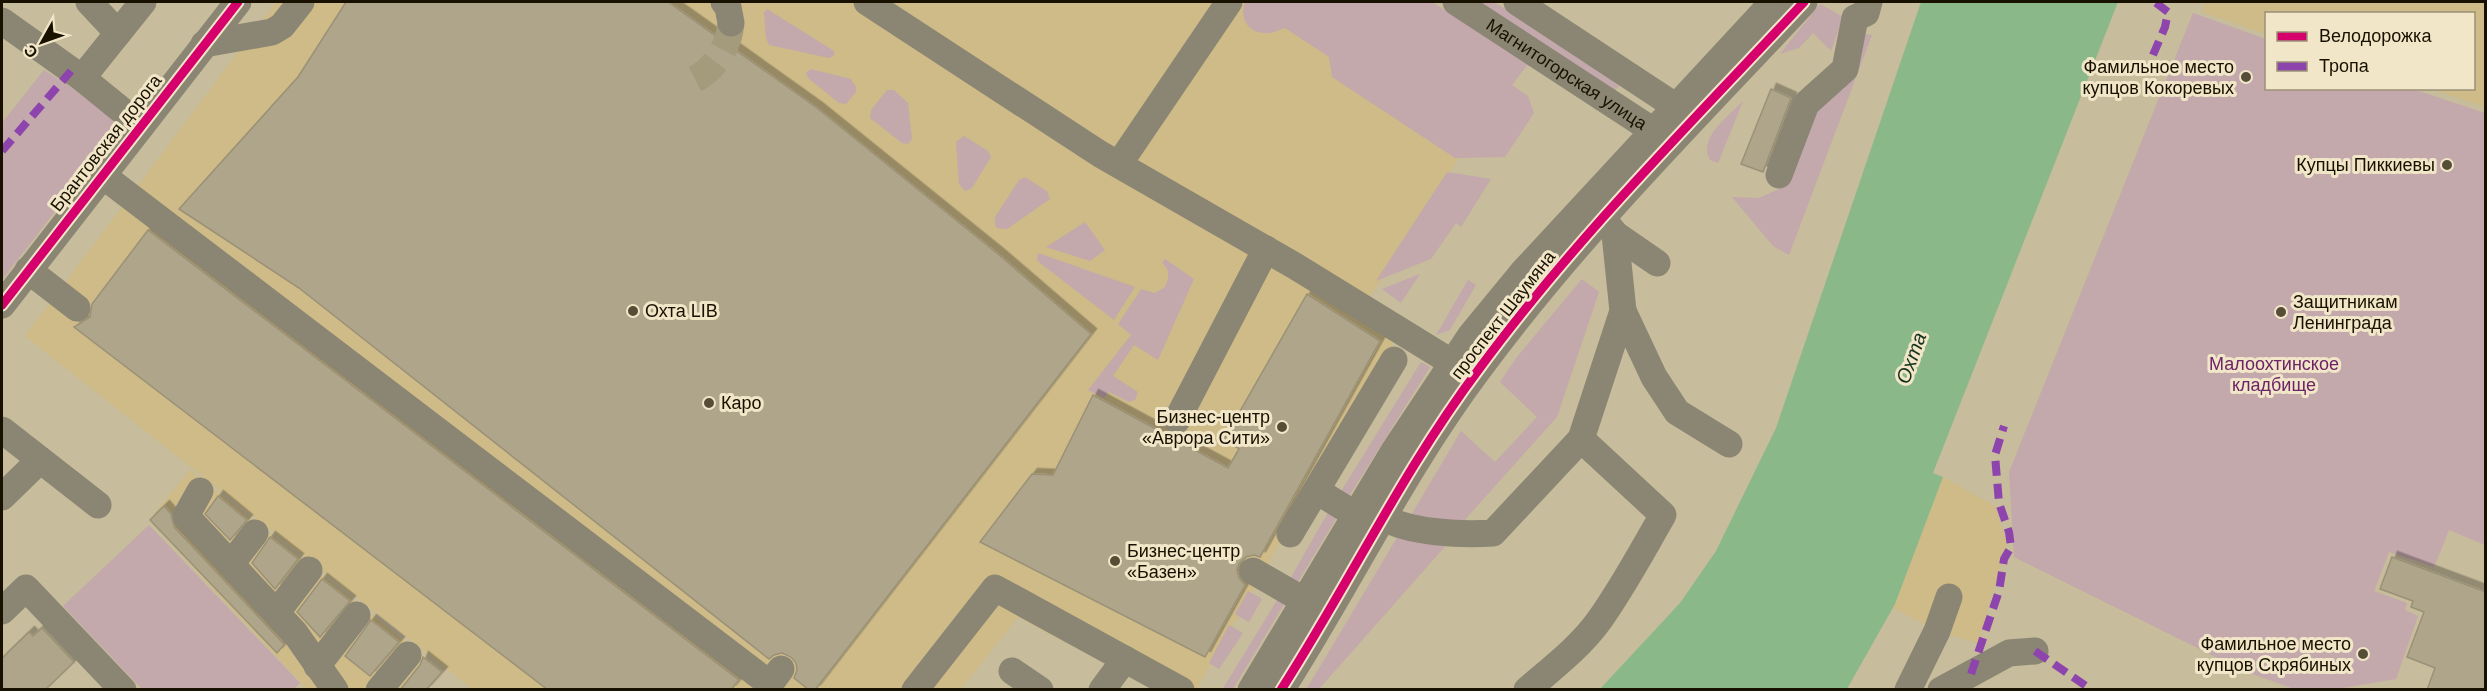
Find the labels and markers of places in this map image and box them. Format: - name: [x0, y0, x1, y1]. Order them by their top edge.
- place label: Фамильное место купцов Кокоревых: [2082, 57, 2234, 98]
- marker: Фамильное место купцов Кокоревых: [2239, 70, 2253, 84]
- place label: Купцы Пиккиевы: [2296, 155, 2435, 175]
- marker: Купцы Пиккиевы: [2440, 158, 2454, 172]
- place label: Защитникам Ленинграда: [2293, 292, 2398, 333]
- place label: Охта LIB: [645, 301, 718, 321]
- marker: Охта LIB: [626, 304, 640, 318]
- marker: Защитникам Ленинграда: [2274, 305, 2288, 319]
- place label: Каро: [721, 393, 762, 413]
- marker: Каро: [702, 396, 716, 410]
- place label: Бизнес-центр «Аврора Сити»: [1142, 407, 1270, 448]
- marker: Бизнес-центр «Аврора Сити»: [1275, 420, 1289, 434]
- place label: Бизнес-центр «Базен»: [1127, 541, 1240, 582]
- marker: Бизнес-центр «Базен»: [1108, 554, 1122, 568]
- place label: Фамильное место купцов Скрябиных: [2197, 634, 2351, 675]
- marker: Фамильное место купцов Скрябиных: [2356, 647, 2370, 661]

